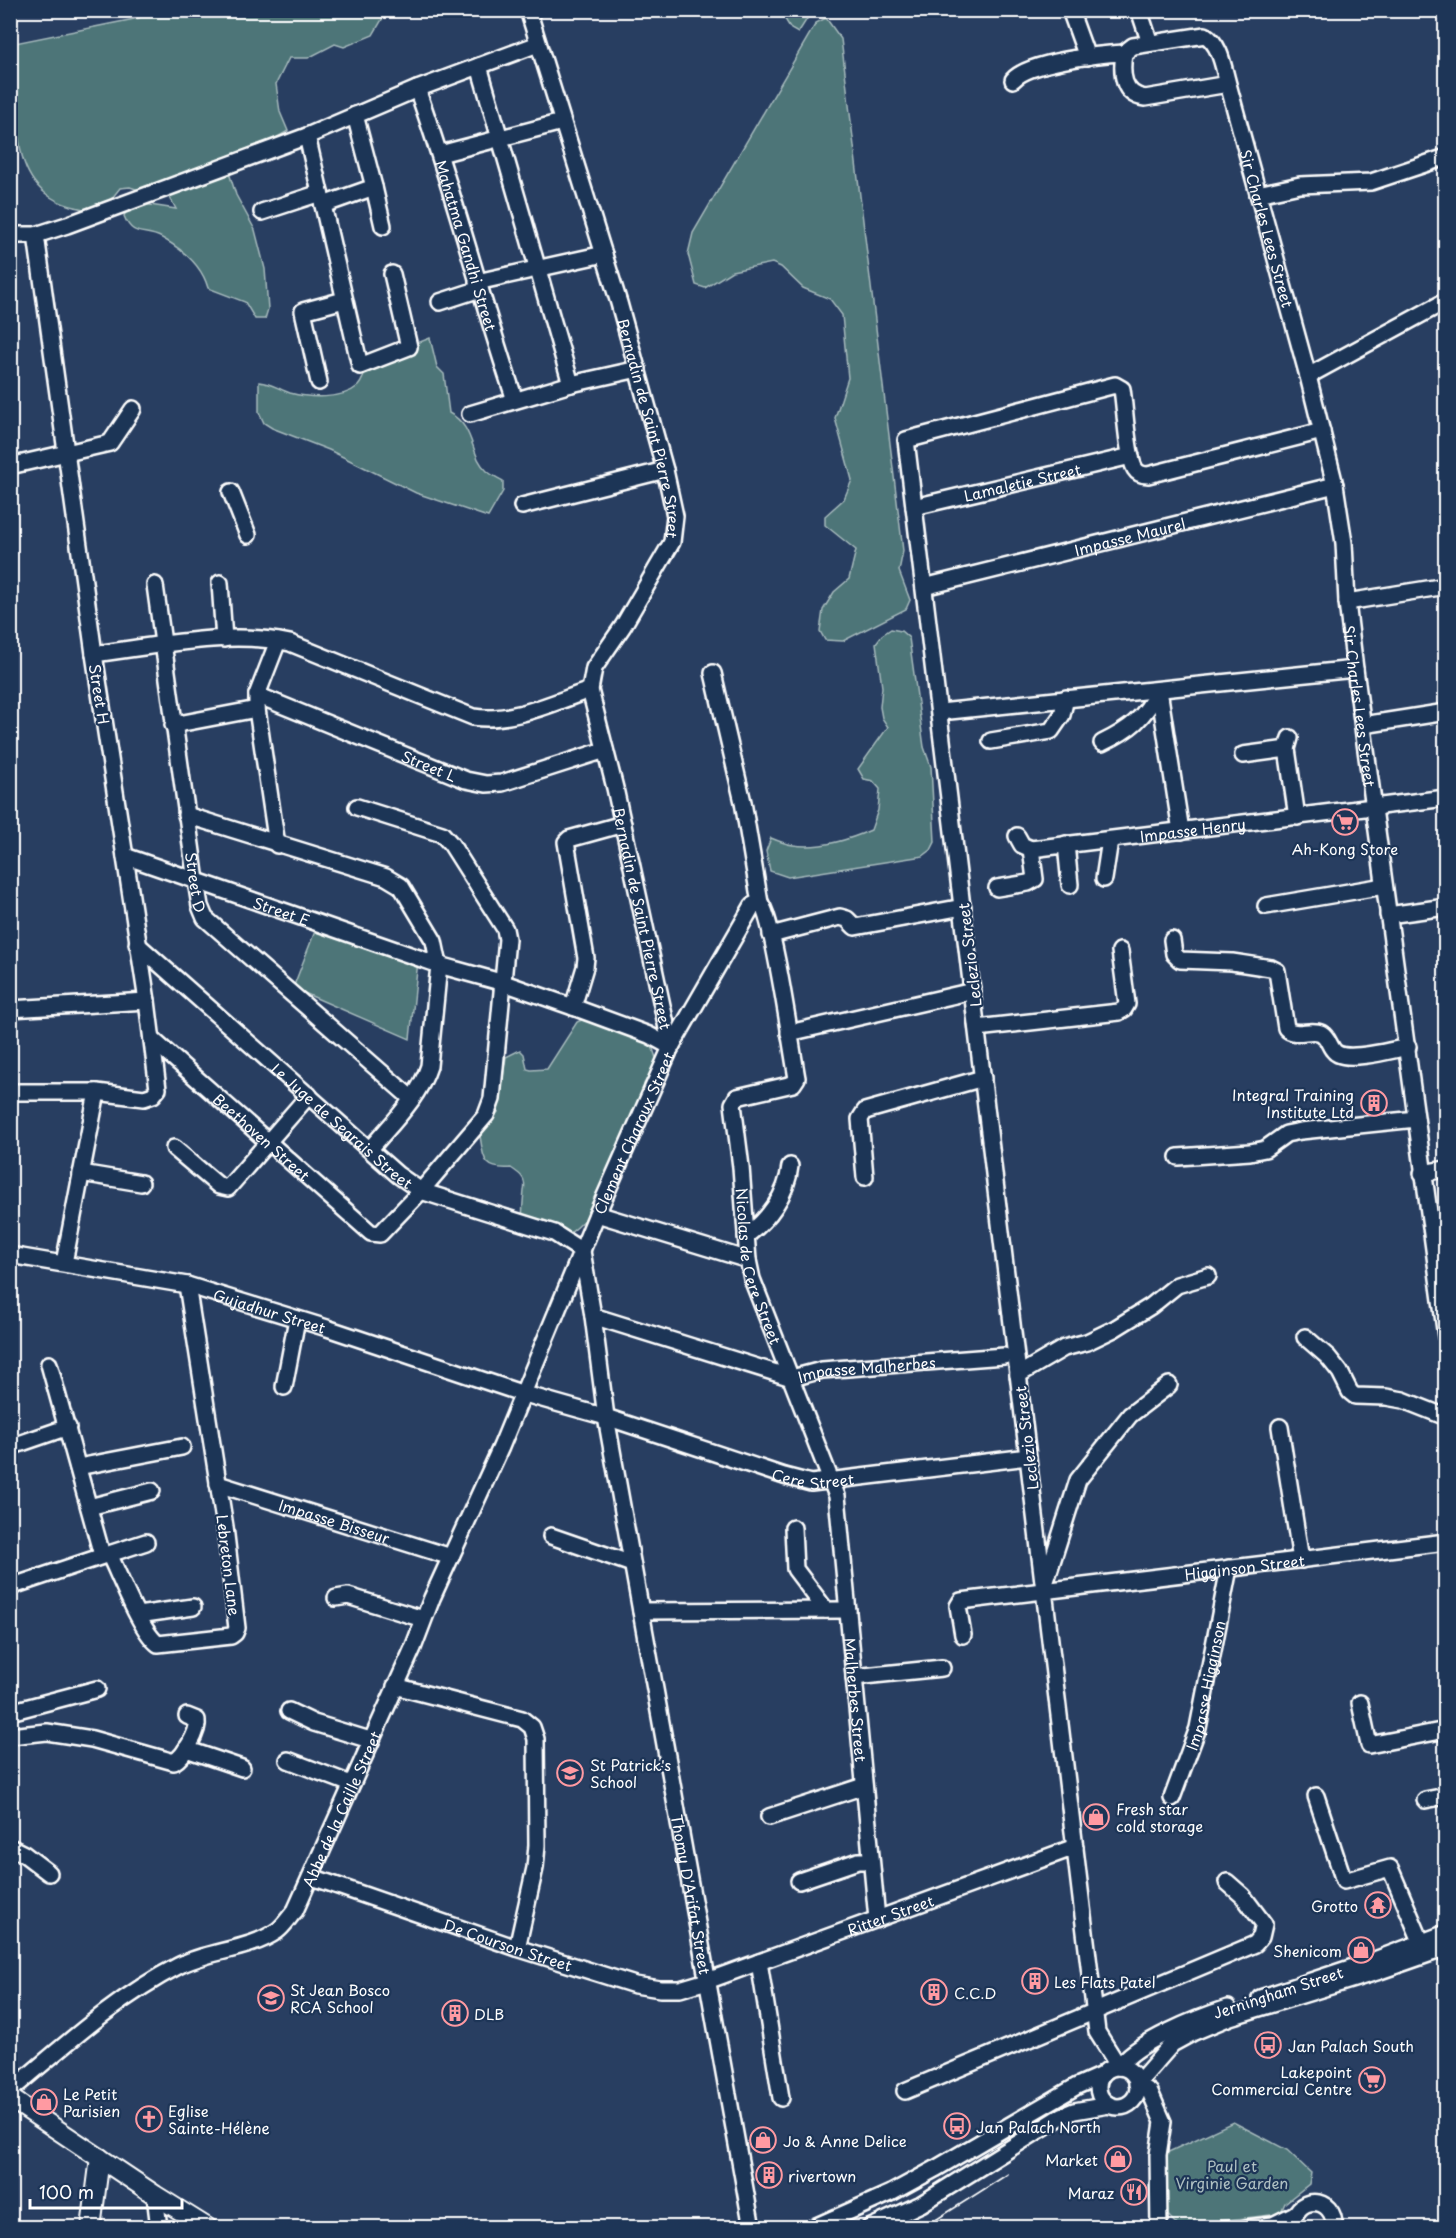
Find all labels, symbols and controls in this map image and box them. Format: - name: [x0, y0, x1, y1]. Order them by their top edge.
- street label: Sir Charles Lees Street: [1235, 147, 1300, 310]
- street label: Mahatma Gandhi Street: [430, 157, 504, 334]
- street label: Bernadin de Saint Pierre Street: [612, 315, 686, 540]
- street label: Lamaletie Street: [961, 457, 1083, 506]
- street label: Impasse Maurel: [1072, 511, 1188, 561]
- street label: Sir Charles Lees Street: [1338, 624, 1382, 788]
- street label: Street H: [84, 662, 116, 726]
- street label: Street L: [398, 744, 461, 787]
- street label: Bernadin de Saint Pierre Street: [608, 804, 678, 1031]
- supermarket icon: Ah-Kong Store: [1330, 807, 1360, 837]
- street label: Impasse Henry: [1138, 811, 1247, 847]
- place label: Ah-Kong Store: [1292, 837, 1398, 860]
- street label: Street D: [181, 851, 213, 916]
- street label: Street E: [250, 890, 313, 931]
- street label: Leclezio Street: [951, 902, 987, 1008]
- street label: Clement Charoux Street: [587, 1048, 679, 1218]
- street label: Le Juge de Segrais Street: [267, 1057, 418, 1194]
- place label: Integral Training Institute Ltd: [1232, 1083, 1354, 1123]
- street label: Beethoven Street: [209, 1087, 315, 1186]
- building icon: Integral Training Institute Ltd: [1359, 1088, 1389, 1118]
- street label: Nicolas de Cere Street: [731, 1187, 788, 1347]
- street label: Gujadhur Street: [211, 1282, 329, 1338]
- street label: Impasse Malherbes: [795, 1350, 937, 1388]
- street label: Leclezio Street: [1008, 1385, 1044, 1491]
- street label: Cere Street: [769, 1461, 855, 1495]
- street label: Impasse Bisseur: [276, 1492, 393, 1549]
- street label: Lebreton Lane: [211, 1513, 247, 1617]
- street label: Higginson Street: [1183, 1548, 1306, 1585]
- street label: Impasse Higginson: [1179, 1618, 1230, 1753]
- street label: Malherbes Street: [839, 1636, 874, 1763]
- street label: Abbe de la Caille Street: [296, 1727, 386, 1891]
- place label: St Patrick's School: [590, 1753, 671, 1793]
- school or university icon: St Patrick's School: [555, 1758, 585, 1788]
- place label: Fresh star cold storage: [1116, 1797, 1203, 1837]
- shop icon: Fresh star cold storage: [1081, 1802, 1111, 1832]
- street label: Thomy D'Arifat Street: [666, 1812, 718, 1976]
- street label: Ritter Street: [844, 1888, 937, 1941]
- temple icon: Grotto: [1363, 1890, 1393, 1920]
- place label: Grotto: [1311, 1894, 1358, 1917]
- street label: De Courson Street: [440, 1912, 575, 1976]
- shop icon: Shenicom: [1346, 1935, 1376, 1965]
- place label: Shenicom: [1273, 1939, 1342, 1962]
- street label: Jerningham Street: [1210, 1960, 1346, 2024]
- building icon: Les Flats Patel: [1020, 1966, 1050, 1996]
- place label: Les Flats Patel: [1054, 1970, 1156, 1993]
- building icon: C.C.D: [919, 1977, 949, 2007]
- place label: St Jean Bosco RCA School: [290, 1978, 390, 2018]
- place label: C.C.D: [954, 1981, 996, 2004]
- school or university icon: St Jean Bosco RCA School: [256, 1983, 286, 2013]
- building icon: DLB: [440, 1998, 470, 2028]
- place label: DLB: [474, 2002, 504, 2025]
- bus stop icon: Jan Palach South: [1253, 2030, 1283, 2060]
- place label: Jan Palach South: [1288, 2034, 1414, 2057]
- place label: Lakepoint Commercial Centre: [1211, 2060, 1352, 2100]
- supermarket icon: Lakepoint Commercial Centre: [1357, 2065, 1387, 2095]
- place label: Le Petit Parisien: [63, 2082, 120, 2122]
- shop icon: Le Petit Parisien: [29, 2087, 59, 2117]
- place label: Eglise Sainte-Hélène: [168, 2099, 270, 2139]
- church icon: Eglise Sainte-Hélène: [134, 2104, 164, 2134]
- bus stop icon: Jan Palach North: [942, 2111, 972, 2141]
- place label: Jan Palach North: [976, 2115, 1101, 2138]
- shop icon: Jo & Anne Delice: [748, 2125, 778, 2155]
- place label: Jo & Anne Delice: [783, 2129, 907, 2152]
- shop icon: Market: [1103, 2144, 1133, 2174]
- place label: Market: [1045, 2148, 1098, 2171]
- park label: Paul et Virginie Garden: [1176, 2154, 1288, 2194]
- building icon: rivertown: [754, 2160, 784, 2190]
- place label: rivertown: [788, 2164, 856, 2187]
- scale bar: [30, 2172, 182, 2210]
- restaurant icon: Maraz: [1119, 2177, 1149, 2207]
- text: 100 m: [39, 2178, 94, 2205]
- place label: Maraz: [1068, 2181, 1114, 2204]

